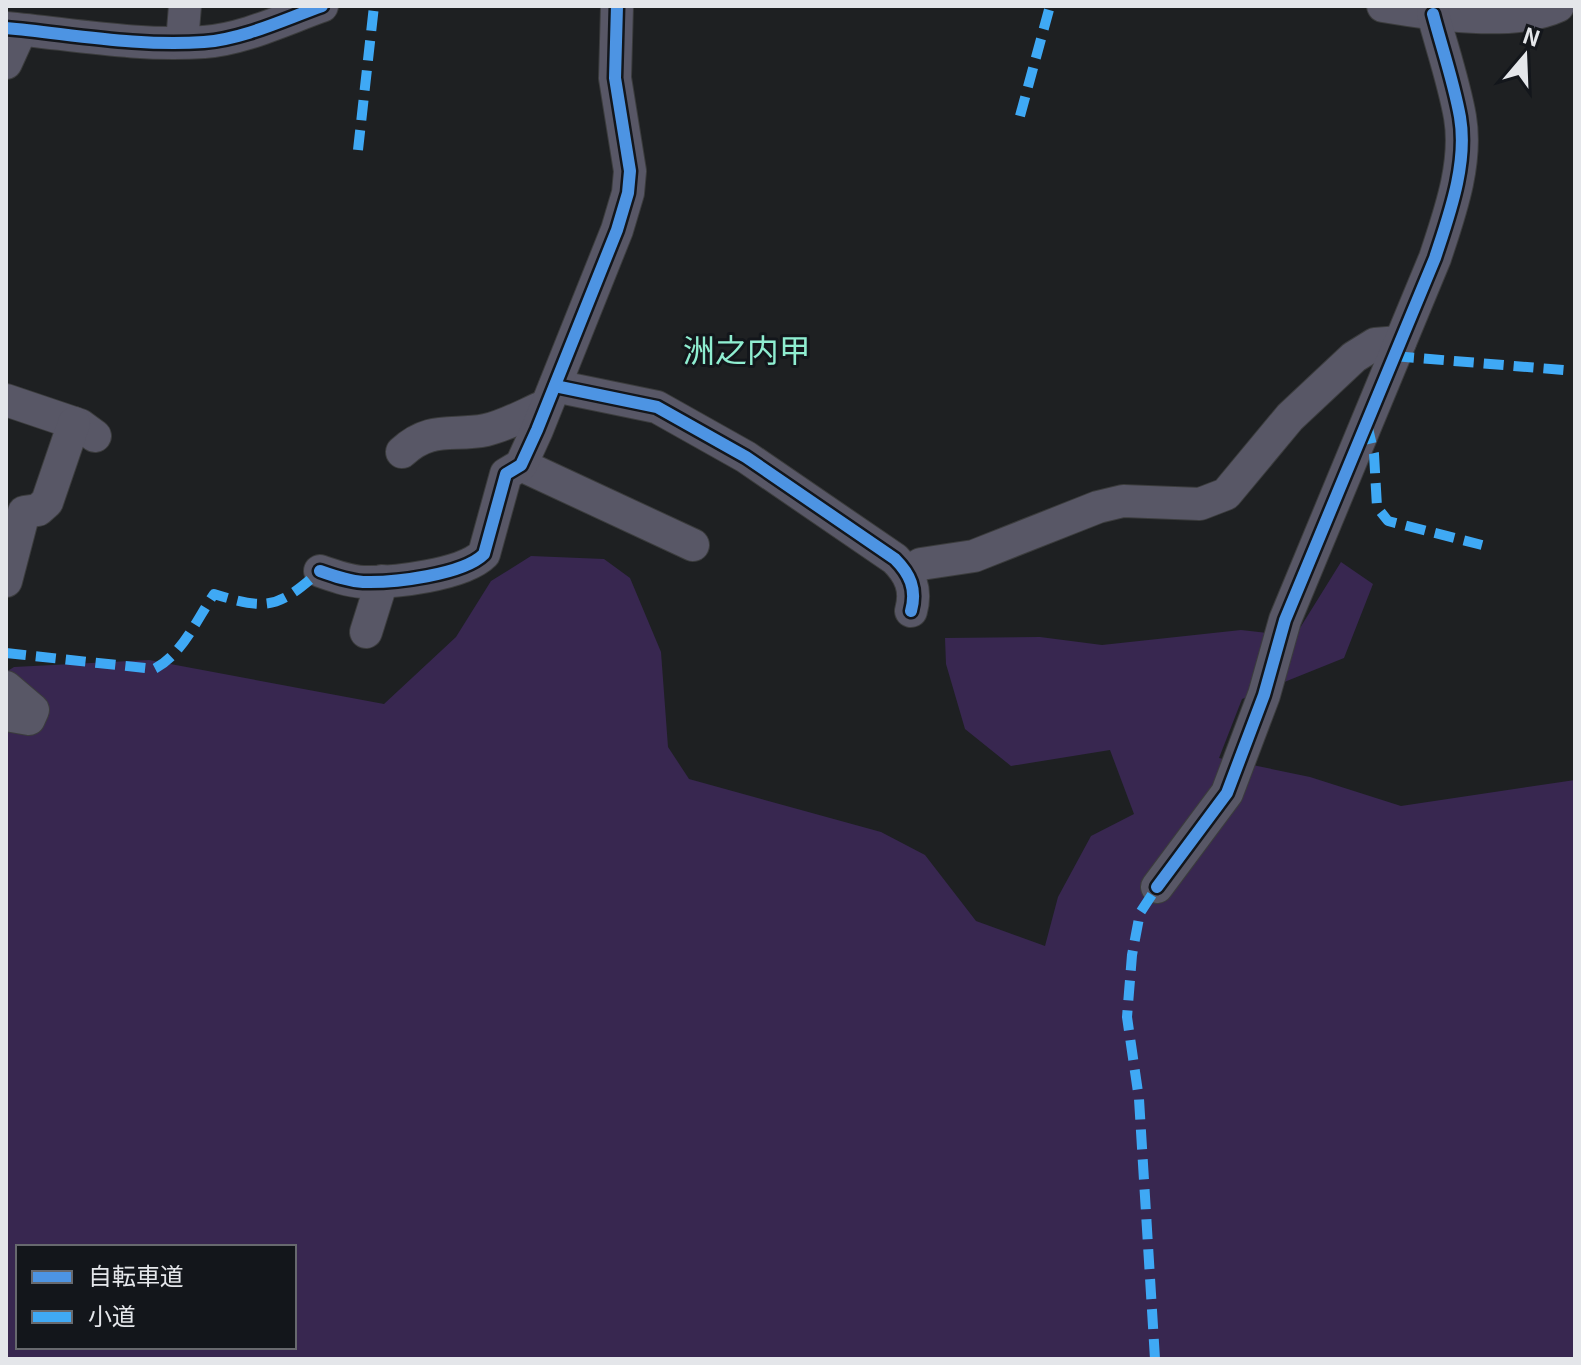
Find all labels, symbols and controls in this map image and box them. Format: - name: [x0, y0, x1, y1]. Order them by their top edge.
- north arrow: [1485, 16, 1565, 96]
- text: N: [1519, 17, 1545, 53]
- district label: 洲之内甲: [683, 325, 811, 371]
- legend: [16, 1245, 296, 1349]
- text: 自転車道: [88, 1257, 184, 1292]
- text: 小道: [88, 1297, 136, 1332]

